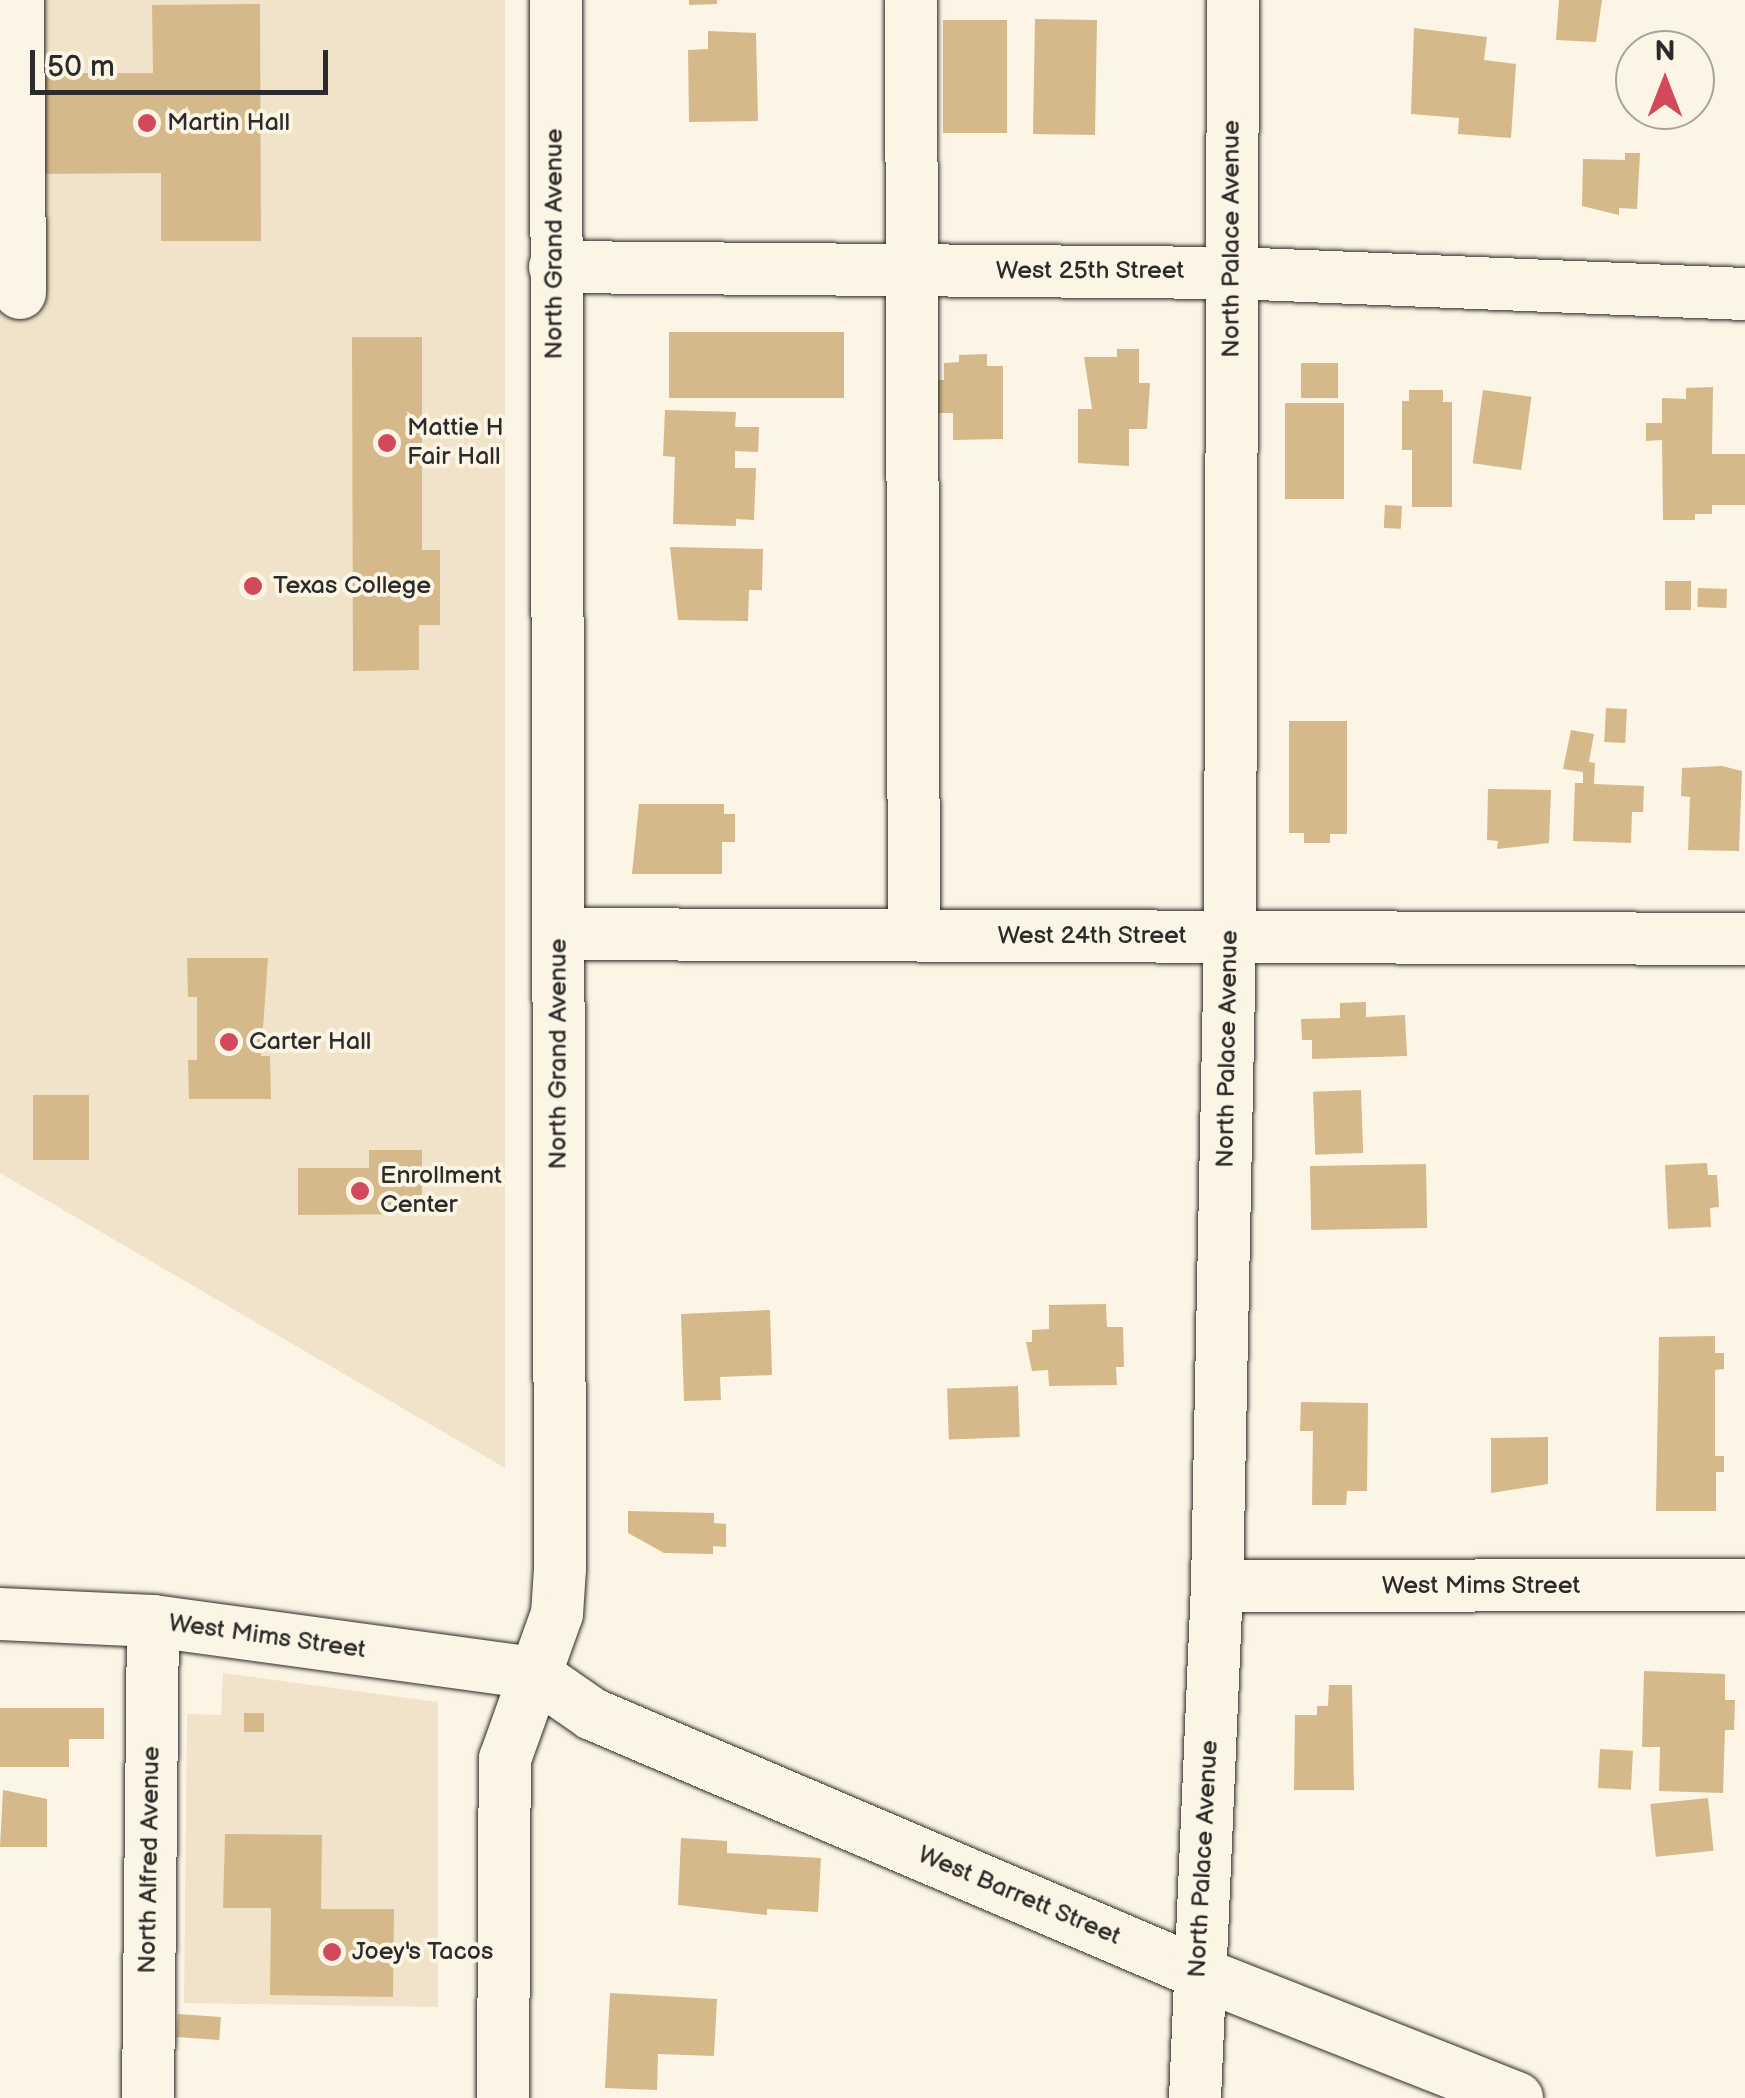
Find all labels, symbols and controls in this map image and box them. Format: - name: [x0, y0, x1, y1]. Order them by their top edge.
- scale bar: [35, 30, 332, 92]
- north arrow: [1615, 30, 1715, 130]
- text: N: [1654, 35, 1676, 68]
- text: 50 m: [47, 49, 115, 85]
- place label: Martin Hall: [167, 108, 290, 138]
- marker: Martin Hall: [136, 112, 158, 134]
- street label: North Palace Avenue: [1217, 120, 1247, 358]
- street label: North Grand Avenue: [540, 128, 570, 360]
- street label: West 25th Street: [996, 256, 1184, 286]
- place label: Mattie H Fair Hall: [407, 414, 504, 473]
- marker: Mattie H Fair Hall: [376, 432, 398, 454]
- place label: Texas College: [273, 571, 431, 601]
- marker: Texas College: [242, 575, 264, 597]
- street label: West 24th Street: [997, 921, 1187, 951]
- street label: North Palace Avenue: [1211, 930, 1245, 1168]
- street label: North Grand Avenue: [544, 938, 574, 1170]
- place label: Carter Hall: [249, 1027, 371, 1057]
- marker: Carter Hall: [218, 1031, 240, 1053]
- place label: Enrollment Center: [380, 1162, 502, 1221]
- marker: Enrollment Center: [349, 1180, 371, 1202]
- street label: West Mims Street: [1382, 1571, 1580, 1601]
- street label: West Mims Street: [166, 1608, 368, 1666]
- street label: North Palace Avenue: [1183, 1740, 1225, 1978]
- street label: North Alfred Avenue: [133, 1746, 167, 1974]
- street label: West Barrett Street: [913, 1840, 1125, 1952]
- place label: Joey's Tacos: [352, 1937, 494, 1967]
- marker: Joey's Tacos: [321, 1941, 343, 1963]

